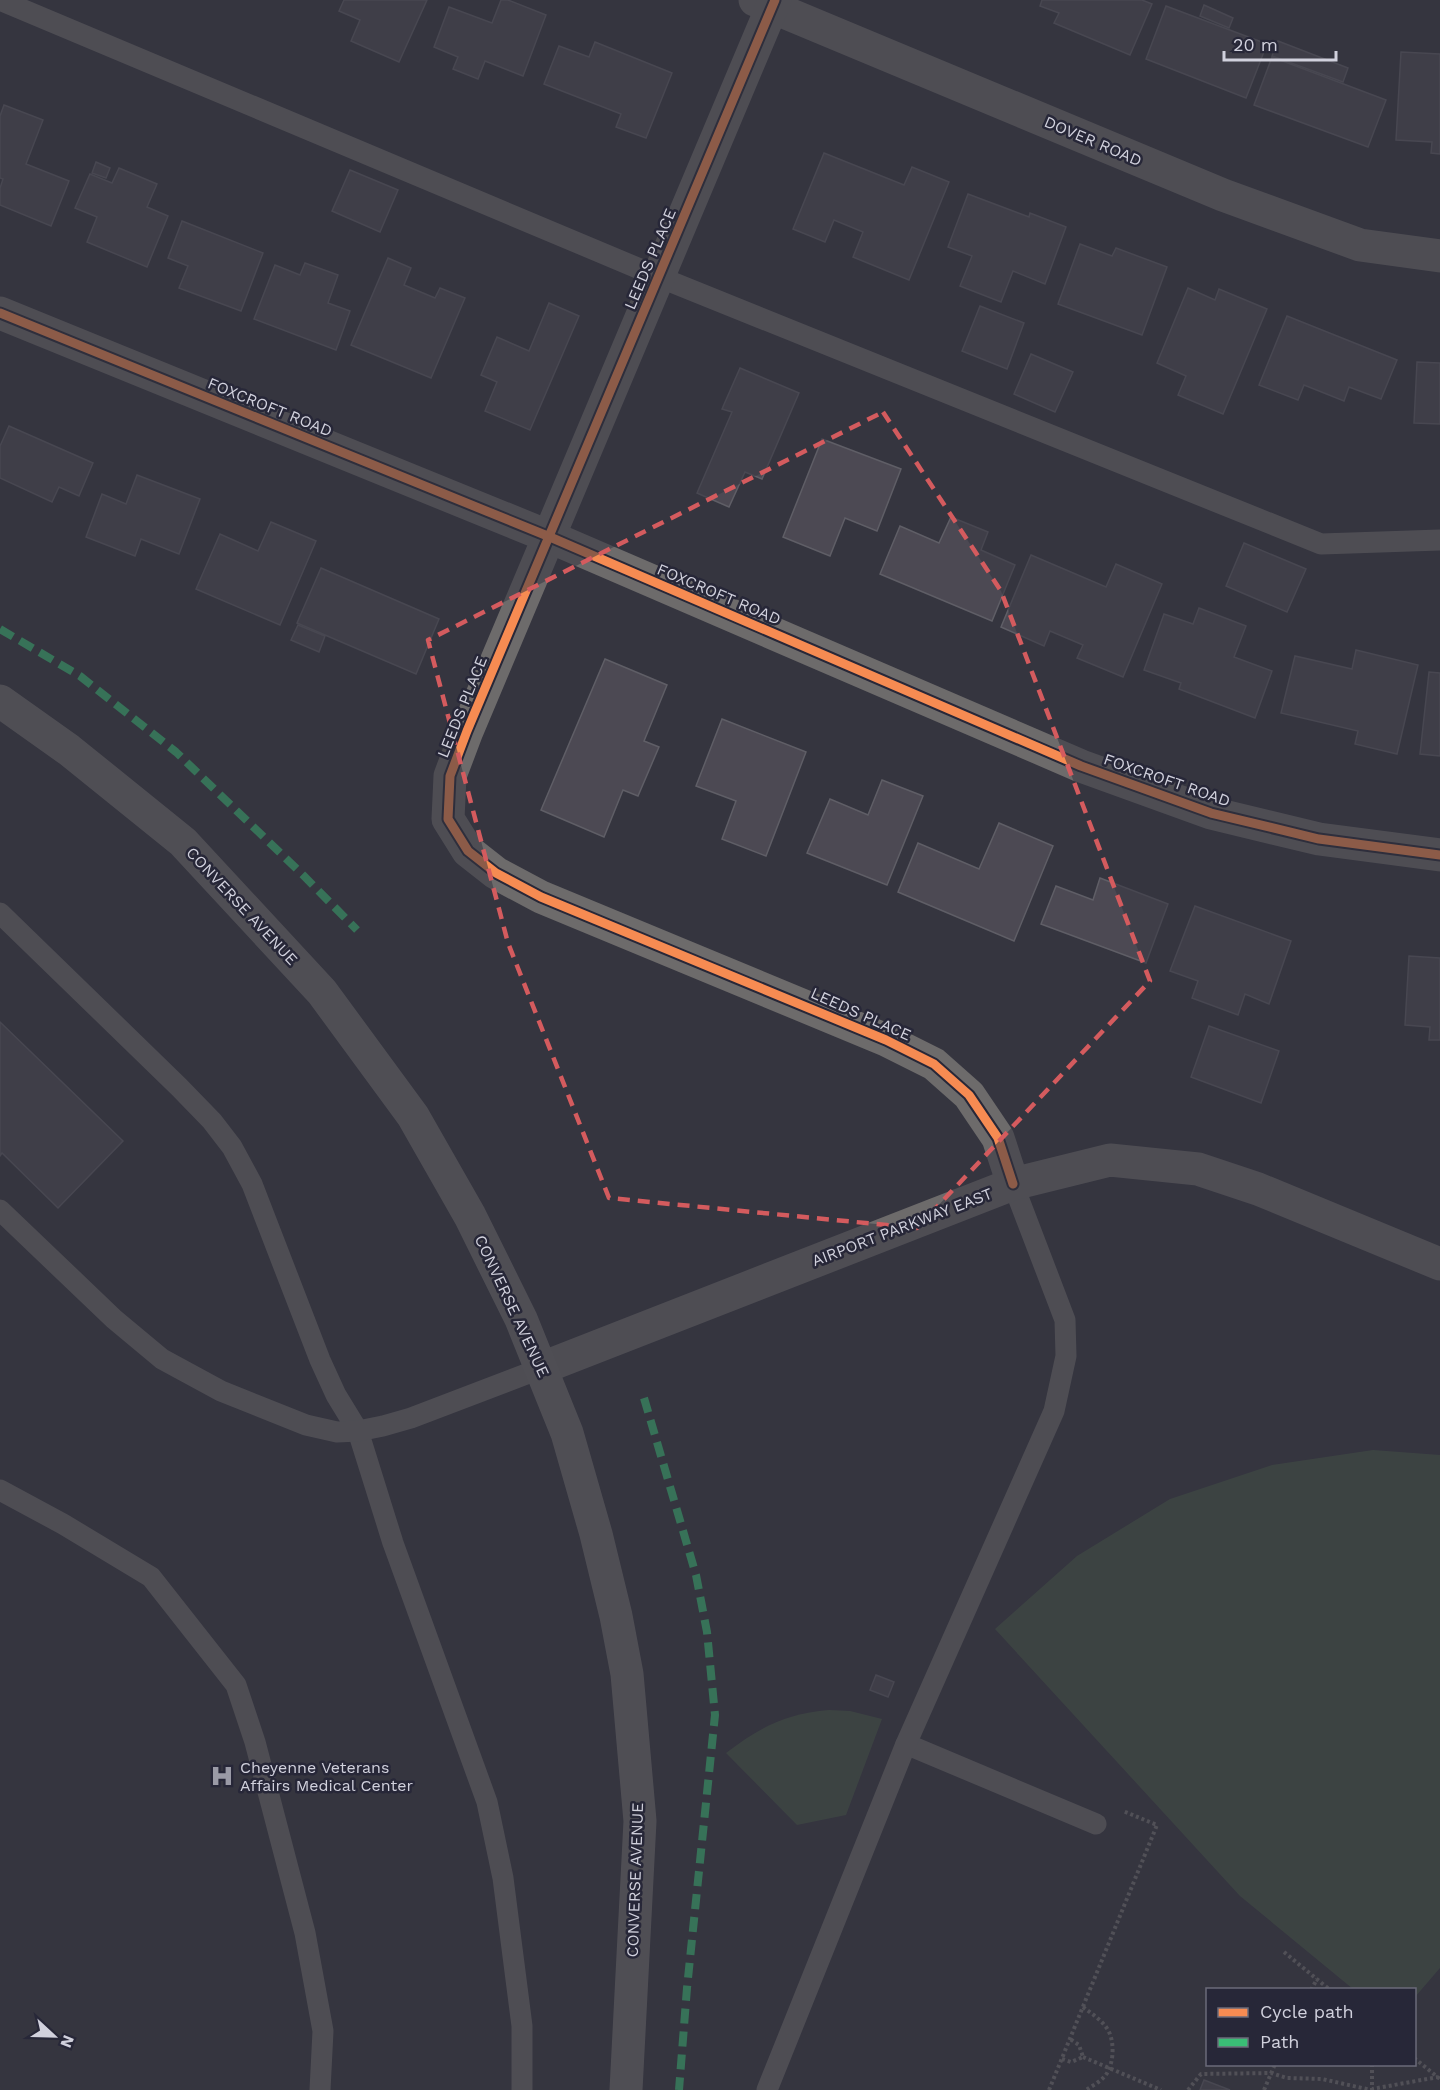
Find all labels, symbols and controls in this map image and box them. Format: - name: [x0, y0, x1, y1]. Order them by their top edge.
- scale bar: [1224, 24, 1336, 62]
- text: 20 m: [1233, 34, 1278, 55]
- street label: DOVER ROAD: [1041, 112, 1145, 170]
- street label: LEEDS PLACE: [620, 206, 680, 312]
- street label: FOXCROFT ROAD: [205, 373, 335, 441]
- street label: FOXCROFT ROAD: [654, 559, 784, 629]
- street label: LEEDS PLACE: [433, 653, 491, 761]
- street label: FOXCROFT ROAD: [1101, 749, 1233, 811]
- street label: CONVERSE AVENUE: [182, 843, 302, 969]
- street label: LEEDS PLACE: [808, 983, 914, 1045]
- street label: AIRPORT PARKWAY EAST: [809, 1184, 995, 1270]
- street label: CONVERSE AVENUE: [471, 1232, 553, 1380]
- place label: Cheyenne Veterans Affairs Medical Center: [240, 1758, 413, 1795]
- hospital icon: Cheyenne Veterans Affairs Medical Center: [209, 1763, 235, 1789]
- street label: CONVERSE AVENUE: [623, 1802, 647, 1958]
- legend: [1206, 1988, 1416, 2066]
- text: Cycle path: [1260, 2001, 1354, 2022]
- north arrow: [24, 2006, 84, 2066]
- text: Path: [1260, 2031, 1300, 2052]
- text: N: [56, 2032, 78, 2050]

